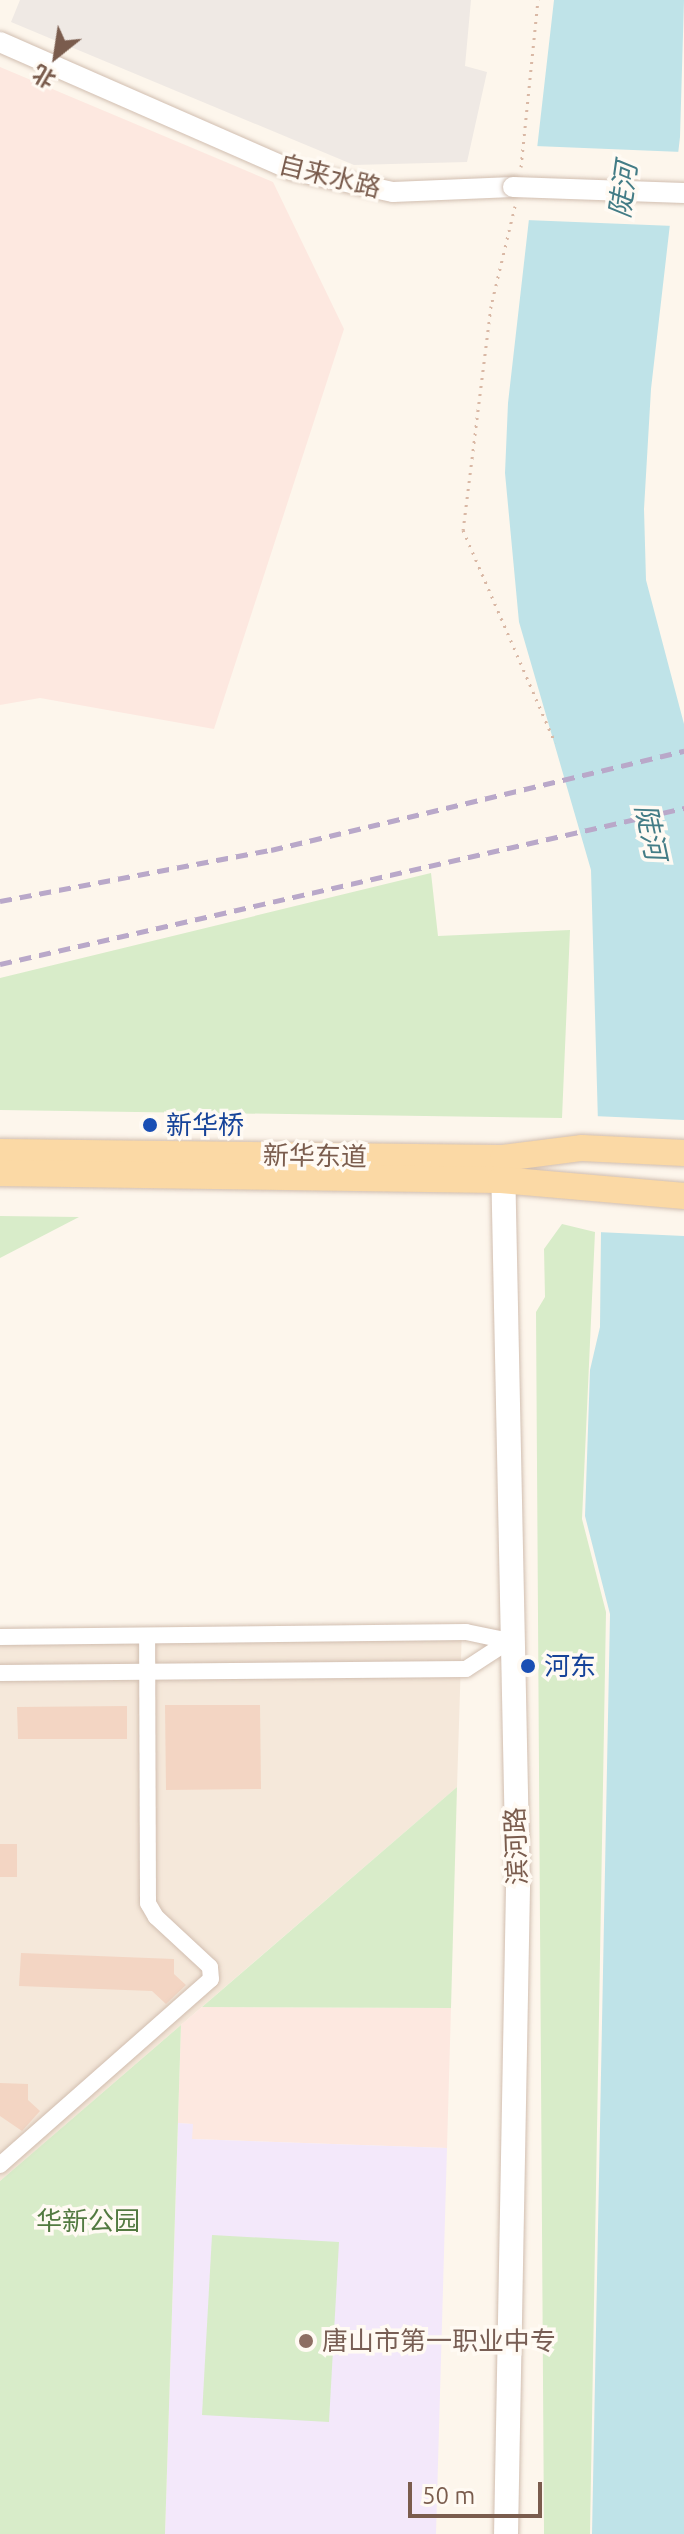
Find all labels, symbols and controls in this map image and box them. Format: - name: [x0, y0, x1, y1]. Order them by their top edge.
- north arrow: [16, 16, 96, 96]
- text: 北: [28, 61, 60, 94]
- street label: 自来水路: [276, 148, 384, 204]
- water label: 陡河: [602, 160, 644, 220]
- water label: 陡河: [629, 801, 673, 863]
- place label: 新华桥: [166, 1109, 244, 1141]
- marker: 新华桥: [141, 1116, 159, 1134]
- street label: 新华东道: [263, 1139, 367, 1173]
- place label: 河东: [544, 1650, 596, 1682]
- marker: 河东: [519, 1657, 537, 1675]
- street label: 滨河路: [499, 1806, 533, 1886]
- park label: 华新公园: [36, 2205, 140, 2237]
- place label: 唐山市第一职业中专: [322, 2325, 556, 2357]
- marker: 唐山市第一职业中专: [297, 2332, 315, 2350]
- scale bar: [412, 2466, 546, 2516]
- text: 50 m: [422, 2482, 475, 2509]

